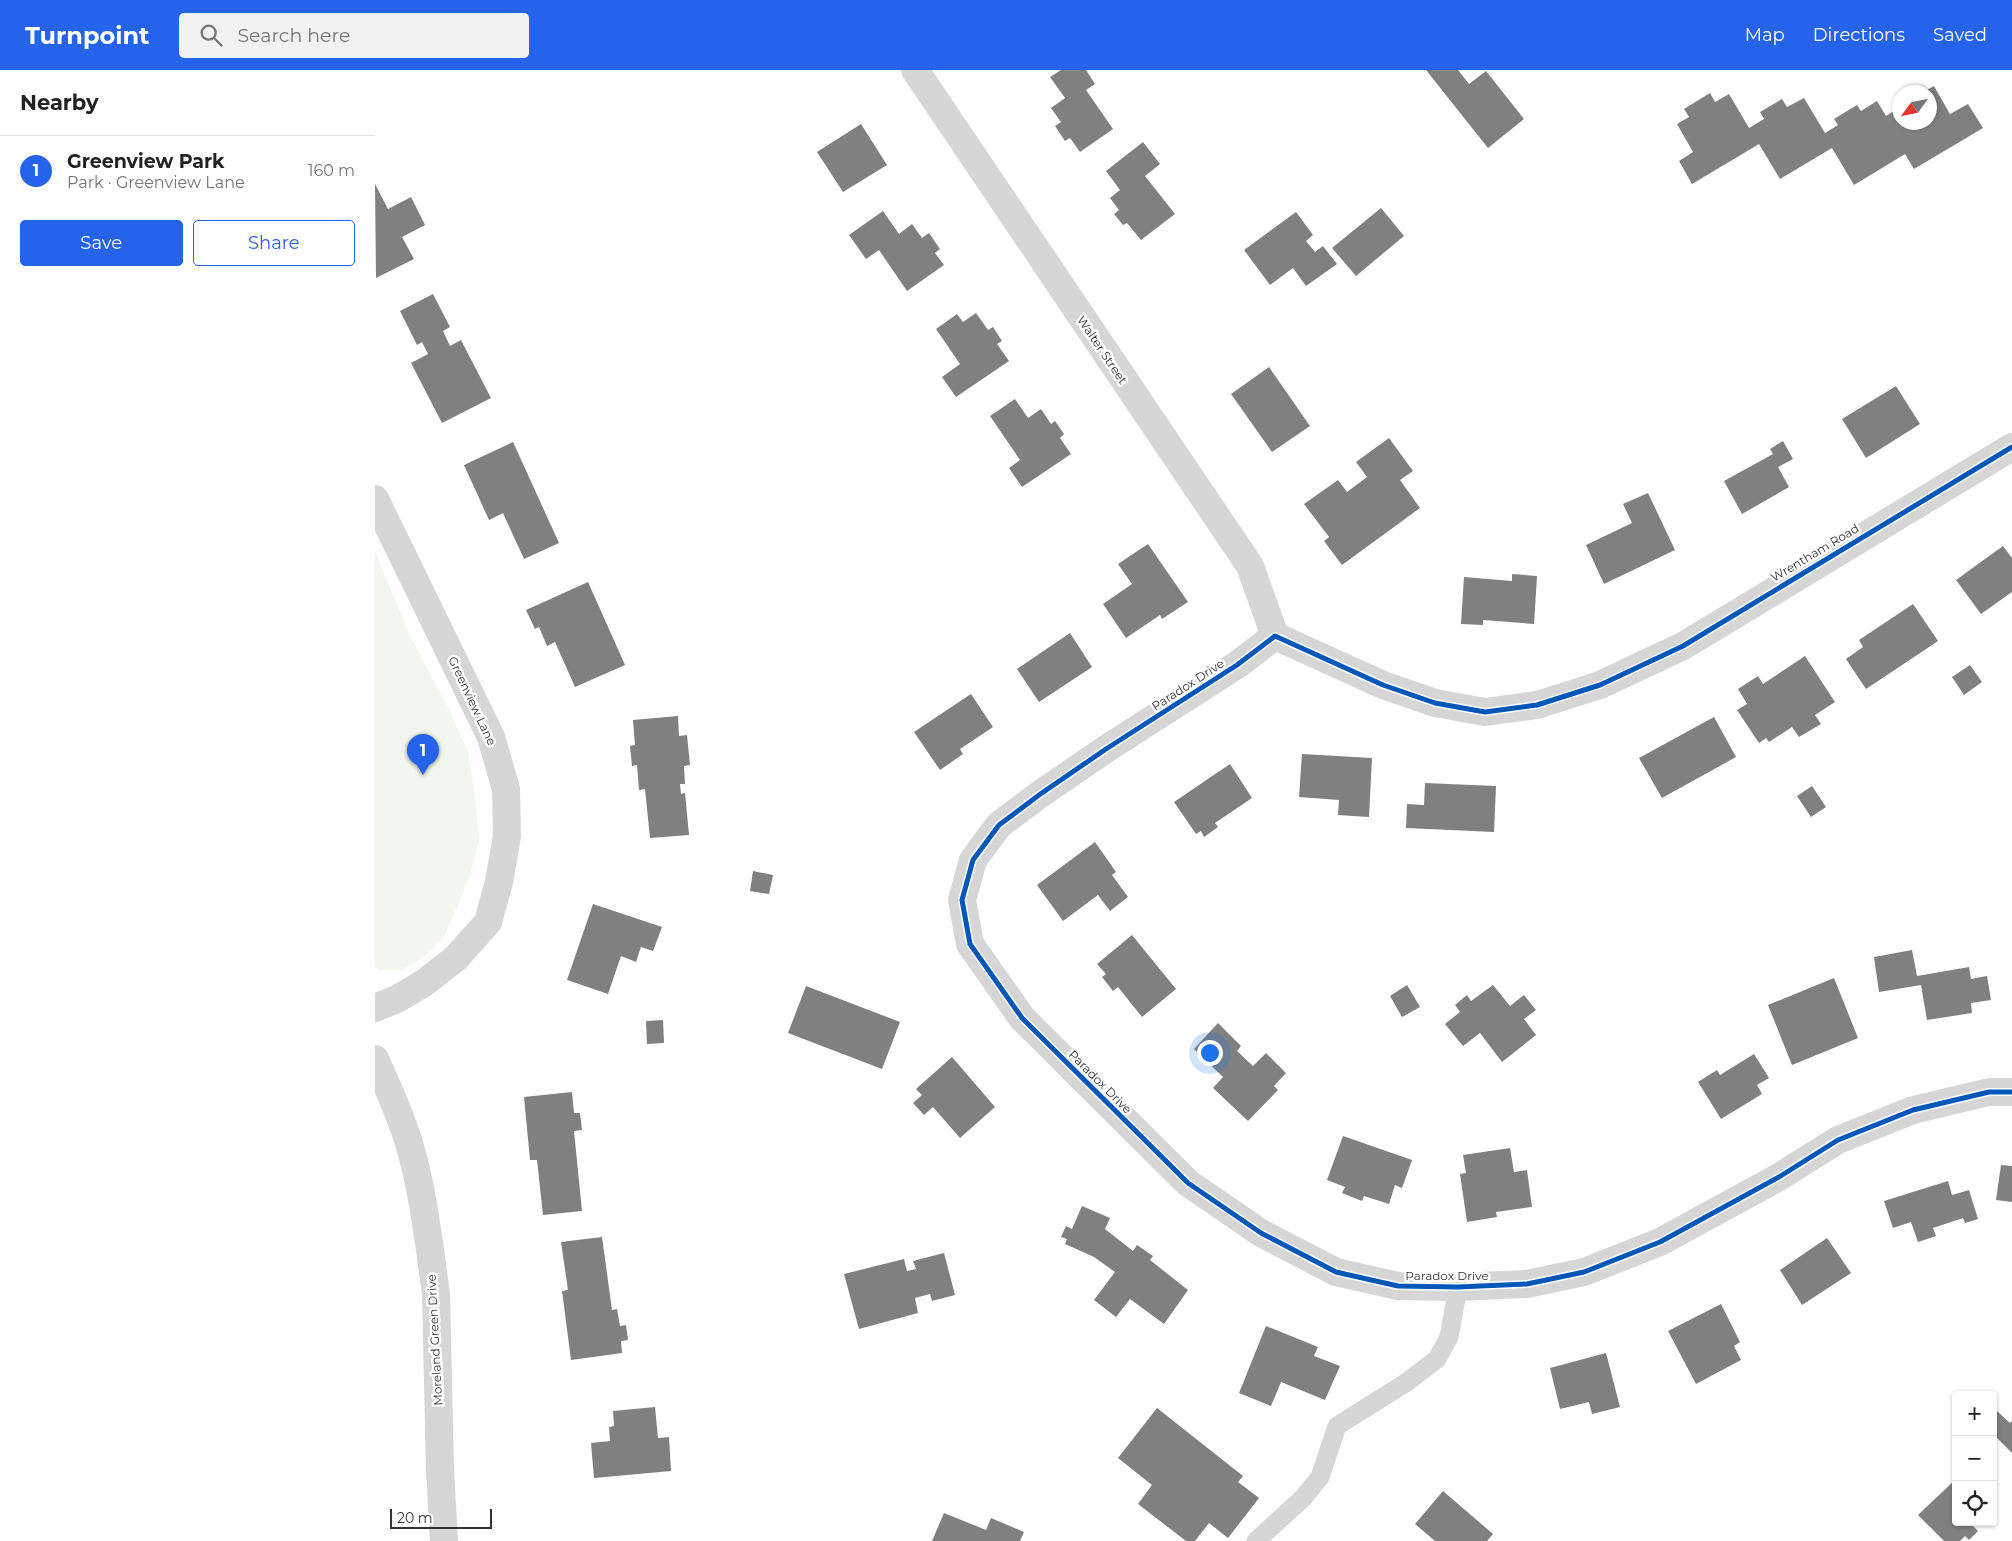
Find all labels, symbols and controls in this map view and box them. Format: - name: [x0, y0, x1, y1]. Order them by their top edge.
- search box: [179, 13, 529, 58]
- text: Turnpoint: [25, 21, 149, 50]
- icon: search: [197, 21, 225, 49]
- text: Search here: [237, 24, 350, 47]
- text: Map: [1745, 24, 1785, 46]
- text: Directions: [1813, 24, 1905, 46]
- text: Saved: [1933, 24, 1987, 46]
- north arrow: [1892, 85, 1937, 130]
- text: Nearby: [20, 90, 99, 115]
- text: Greenview Park: [67, 150, 225, 173]
- text: 1: [33, 161, 39, 180]
- text: 160 m: [308, 161, 355, 180]
- text: Park · Greenview Lane: [67, 173, 245, 192]
- button: Save: [20, 220, 183, 266]
- button: Share: [193, 220, 355, 266]
- street label: Walter Street: [1074, 313, 1131, 387]
- street label: Wrentham Road: [1768, 520, 1862, 585]
- street label: Greenview Lane: [445, 654, 500, 748]
- street label: Paradox Drive: [1149, 656, 1227, 714]
- pin: 1: [407, 734, 439, 775]
- your location: [1197, 1040, 1223, 1066]
- street label: Paradox Drive: [1066, 1047, 1135, 1116]
- street label: Paradox Drive: [1405, 1268, 1489, 1283]
- street label: Moreland Green Drive: [424, 1274, 445, 1406]
- map controls: [1952, 1391, 1997, 1526]
- button: +: [1952, 1391, 1997, 1436]
- button: −: [1952, 1436, 1997, 1481]
- button: locate: [1952, 1481, 1997, 1526]
- scale bar: [390, 1506, 493, 1529]
- text: 20 m: [397, 1509, 433, 1527]

